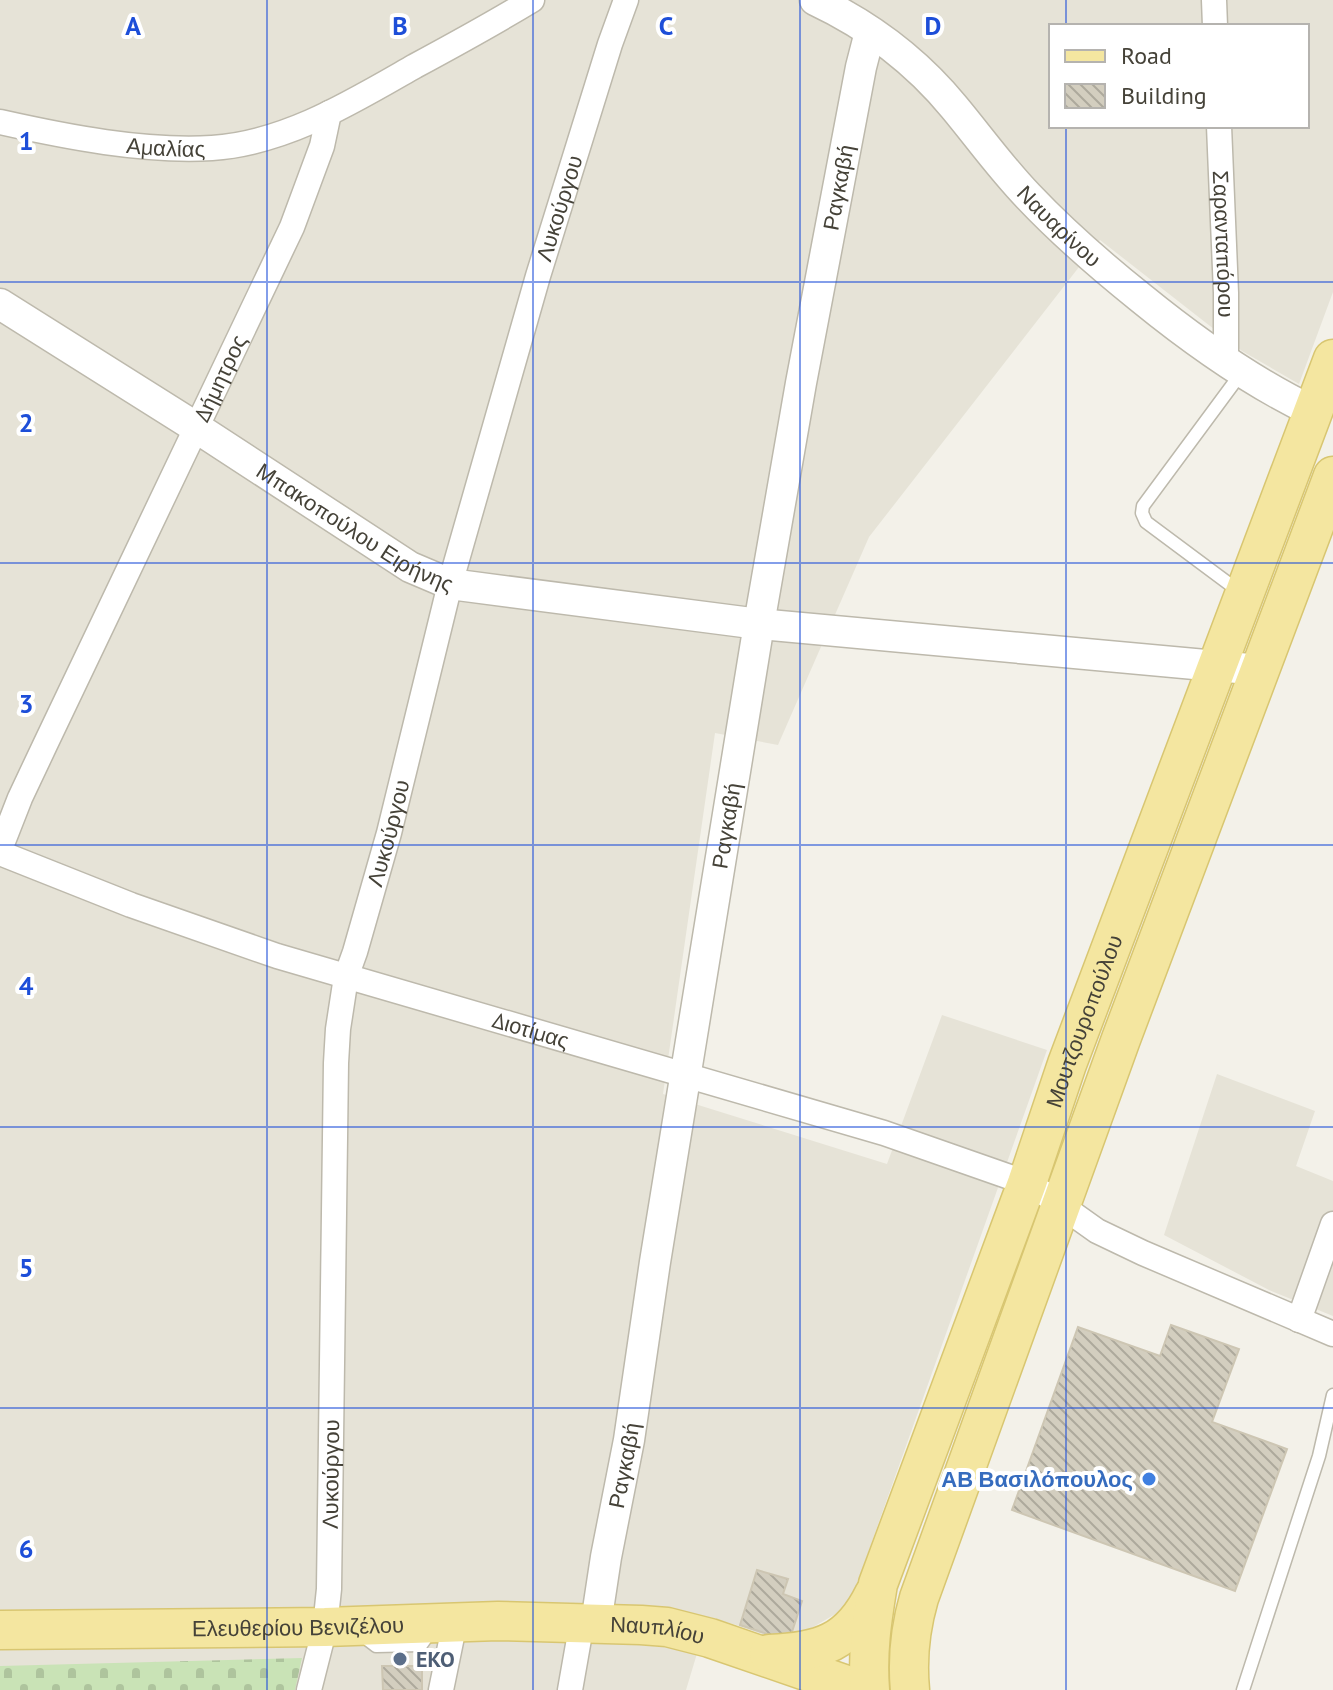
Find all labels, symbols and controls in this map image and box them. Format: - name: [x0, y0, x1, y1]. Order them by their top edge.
- text: A: [125, 9, 141, 42]
- text: B: [392, 9, 408, 42]
- text: C: [659, 9, 673, 42]
- text: D: [925, 9, 941, 42]
- legend: [1049, 24, 1309, 128]
- text: Road: [1121, 40, 1172, 71]
- text: Building: [1121, 80, 1207, 111]
- text: 1: [19, 124, 33, 157]
- street label: Αμαλίας: [125, 131, 206, 163]
- street label: Ραγκαβή: [816, 142, 860, 233]
- street label: Λυκούργου: [529, 152, 589, 265]
- street label: Σαρανταπόρου: [1207, 170, 1240, 318]
- street label: Ναυαρίνου: [1011, 179, 1107, 273]
- street label: Δήμητρος: [187, 330, 253, 426]
- text: 2: [19, 406, 33, 439]
- street label: Μπακοπούλου Ειρήνης: [251, 457, 458, 598]
- text: 3: [19, 687, 33, 720]
- street label: Λυκούργου: [360, 777, 416, 890]
- street label: Ραγκαβή: [705, 781, 747, 871]
- street label: Μουτζουροπούλου: [1039, 931, 1129, 1111]
- text: 4: [19, 969, 34, 1002]
- street label: Διοτίμας: [489, 1006, 572, 1054]
- text: 5: [19, 1251, 33, 1284]
- street label: Λυκούργου: [316, 1419, 345, 1529]
- street label: Ραγκαβή: [602, 1421, 645, 1511]
- place label: ΑΒ Βασιλόπουλος: [941, 1465, 1133, 1493]
- marker: ΑΒ Βασιλόπουλος: [1140, 1470, 1158, 1488]
- text: 6: [19, 1532, 33, 1565]
- street label: Ελευθερίου Βενιζέλου: [192, 1610, 404, 1642]
- street label: Ναυπλίου: [610, 1610, 708, 1650]
- place label: EKO: [416, 1645, 455, 1673]
- marker: EKO: [391, 1650, 409, 1668]

